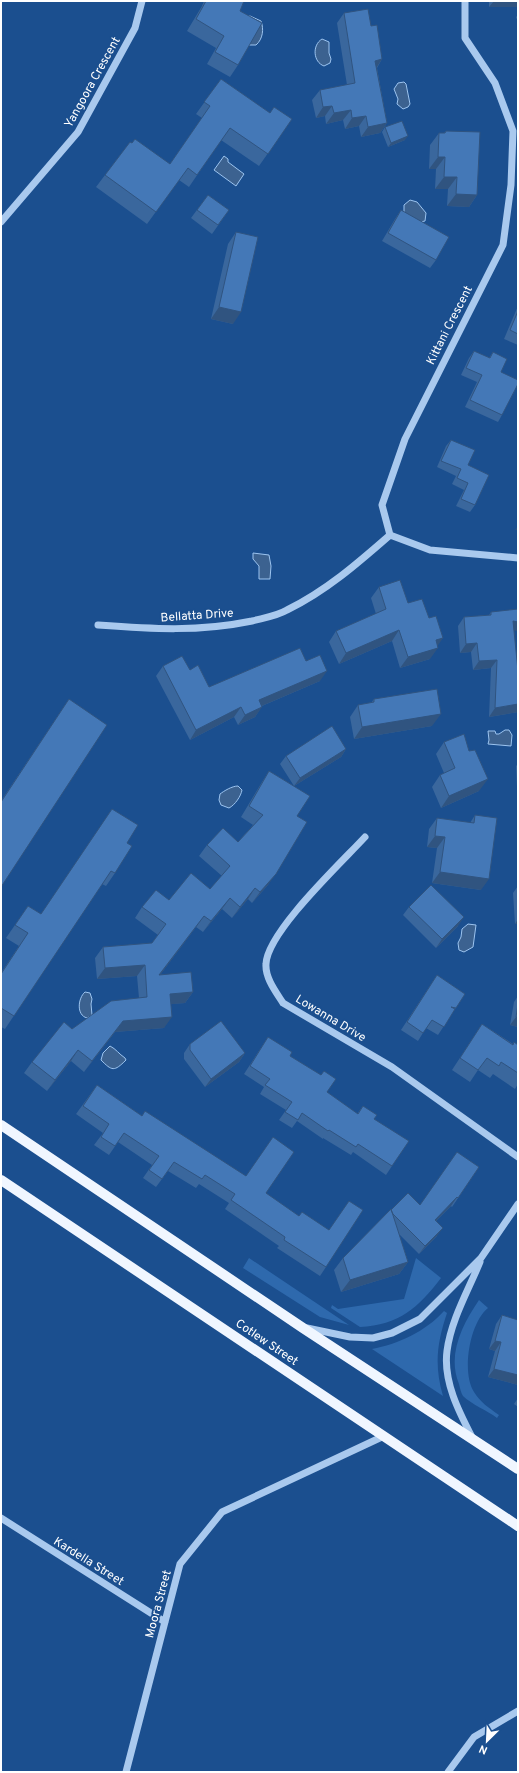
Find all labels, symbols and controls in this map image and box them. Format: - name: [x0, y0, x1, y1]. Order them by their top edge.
- street label: Yangoora Crescent: [61, 34, 125, 131]
- street label: Kittani Crescent: [423, 283, 477, 368]
- street label: Bellatta Drive: [160, 605, 234, 627]
- street label: Lowanna Drive: [292, 992, 369, 1046]
- street label: Cotlew Street: [232, 1316, 301, 1370]
- street label: Kardella Street: [50, 1534, 127, 1590]
- street label: Moora Street: [142, 1568, 176, 1640]
- north arrow: [467, 1721, 507, 1761]
- text: N: [477, 1741, 490, 1757]

